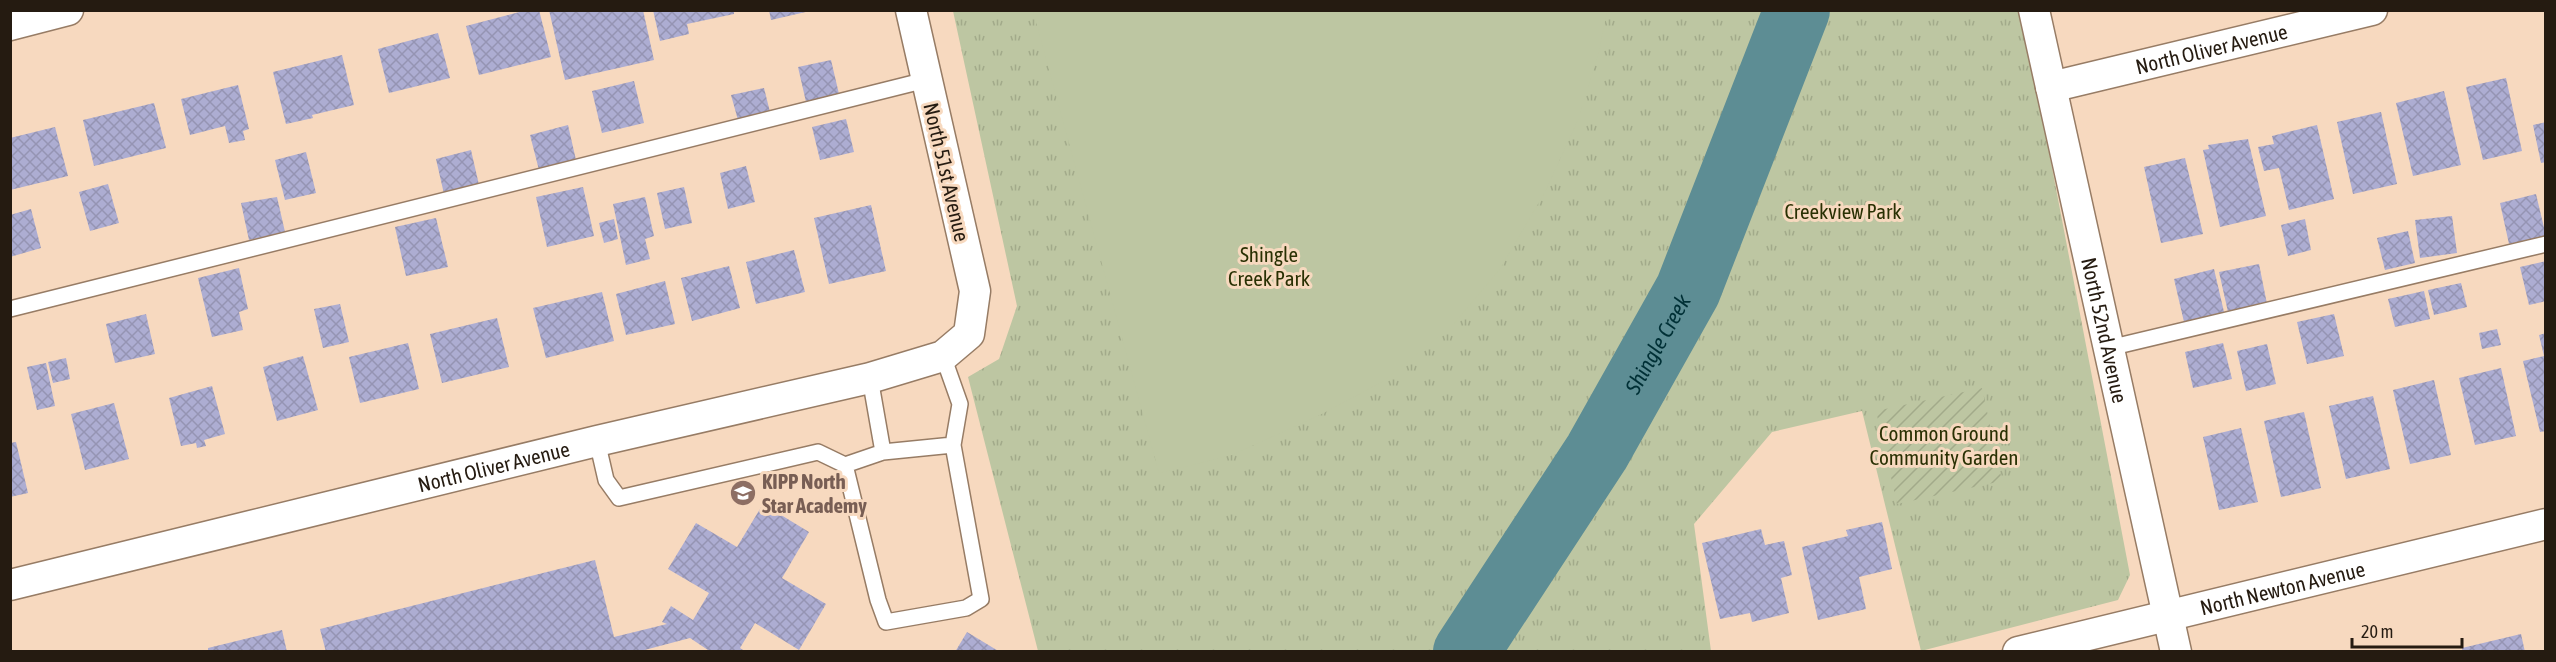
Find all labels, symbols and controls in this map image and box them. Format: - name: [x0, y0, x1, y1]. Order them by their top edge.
- street label: North Oliver Avenue: [2133, 19, 2290, 78]
- street label: North 51st Avenue: [919, 100, 975, 244]
- park label: Creekview Park: [1784, 199, 1902, 223]
- park label: Shingle Creek Park: [1228, 242, 1310, 290]
- street label: North 52nd Avenue: [2077, 255, 2133, 405]
- water label: Shingle Creek: [1619, 290, 1696, 399]
- park label: Common Ground Community Garden: [1869, 421, 2019, 469]
- street label: North Oliver Avenue: [415, 436, 572, 497]
- place label: KIPP North Star Academy: [762, 469, 867, 517]
- school or university icon: KIPP North Star Academy: [728, 478, 758, 508]
- street label: North Newton Avenue: [2198, 556, 2367, 619]
- scale bar: [2352, 611, 2462, 649]
- text: 20 m: [2361, 621, 2393, 642]

